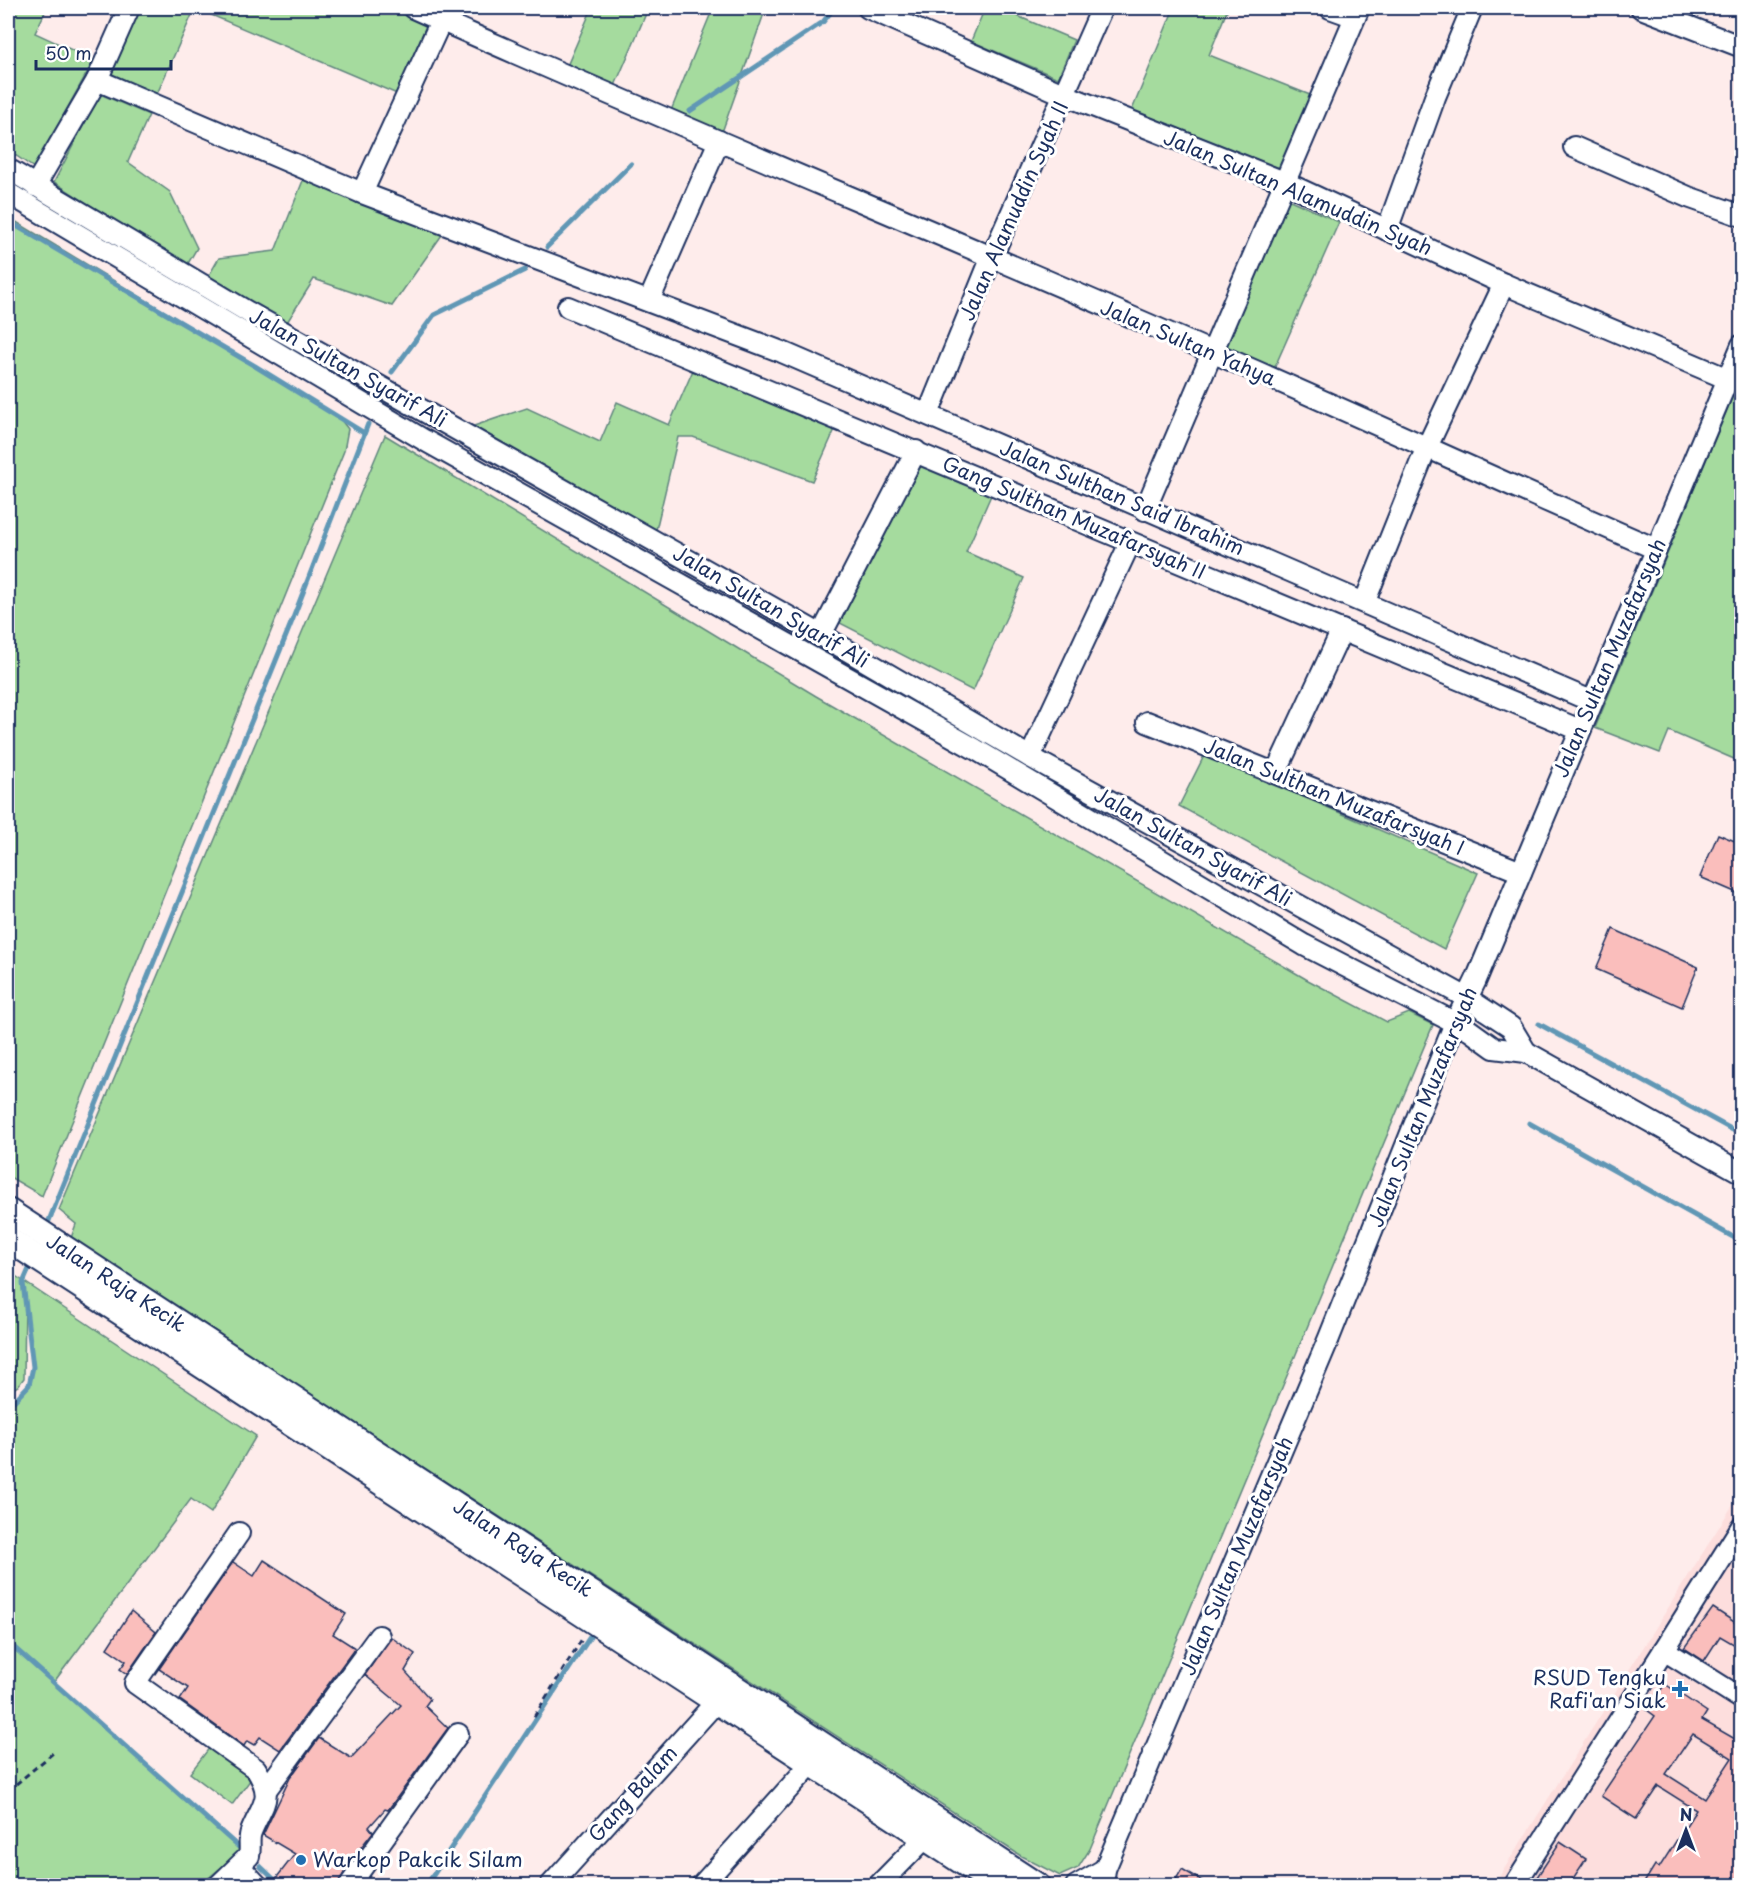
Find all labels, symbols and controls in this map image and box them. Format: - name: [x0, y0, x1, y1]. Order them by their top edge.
- scale bar: [36, 33, 171, 71]
- text: 50 m: [45, 39, 92, 66]
- street label: Jalan Alamuddin Syah II: [951, 96, 1075, 325]
- street label: Jalan Sultan Alamuddin Syah: [1159, 122, 1437, 262]
- street label: Jalan Sultan Yahya: [1096, 292, 1281, 393]
- street label: Jalan Sultan Syarif Ali: [244, 300, 453, 434]
- street label: Jalan Sulthan Said Ibrahim: [995, 432, 1249, 562]
- street label: Gang Sulthan Muzafarsyah II: [938, 448, 1211, 586]
- street label: Jalan Sultan Muzafarsyah: [1545, 533, 1673, 782]
- street label: Jalan Sultan Syarif Ali: [668, 538, 875, 675]
- street label: Jalan Sulthan Muzafarsyah I: [1199, 730, 1469, 862]
- street label: Jalan Sultan Syarif Ali: [1089, 779, 1298, 913]
- street label: Jalan Sultan Muzafarsyah: [1360, 982, 1484, 1231]
- street label: Jalan Raja Kecik: [41, 1226, 193, 1339]
- street label: Jalan Sultan Muzafarsyah: [1172, 1431, 1300, 1680]
- street label: Jalan Raja Kecik: [448, 1491, 600, 1604]
- place label: RSUD Tengku Rafi'an Siak: [1533, 1662, 1666, 1715]
- marker: RSUD Tengku Rafi'an Siak: [1671, 1680, 1689, 1698]
- street label: Gang Balam: [581, 1738, 684, 1848]
- north arrow: [1656, 1800, 1716, 1860]
- text: N: [1680, 1802, 1692, 1826]
- place label: Warkop Pakcik Silam: [313, 1844, 523, 1874]
- marker: Warkop Pakcik Silam: [294, 1853, 308, 1867]

